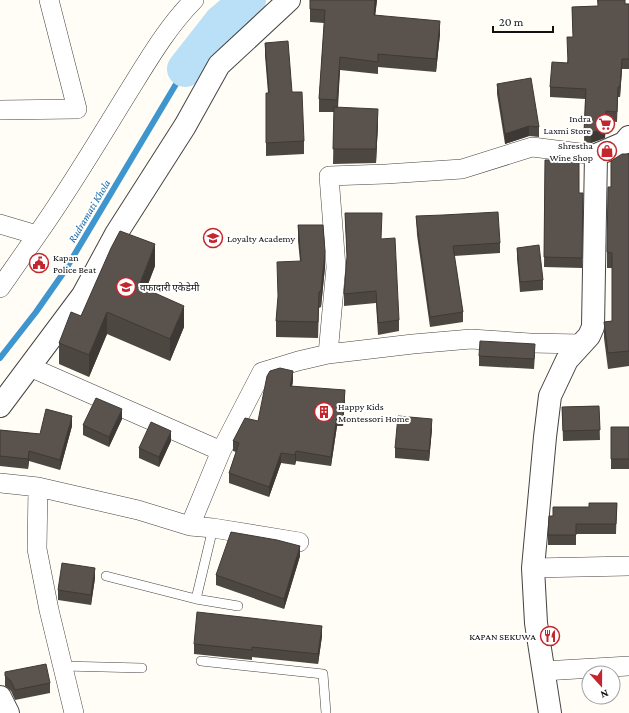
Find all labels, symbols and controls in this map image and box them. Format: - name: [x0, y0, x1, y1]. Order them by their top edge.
- scale bar: [493, 8, 553, 34]
- text: 20 m: [499, 15, 524, 29]
- place label: Indra Laxmi Store: [544, 113, 592, 136]
- supermarket icon: Indra Laxmi Store: [594, 113, 616, 135]
- place label: Shrestha Wine Shop: [549, 140, 593, 163]
- shop icon: Shrestha Wine Shop: [596, 140, 618, 162]
- water label: Rudramati Khola: [66, 177, 112, 245]
- school or university icon: Loyalty Academy: [202, 227, 224, 249]
- place label: Loyalty Academy: [227, 233, 296, 244]
- public building icon: Kapan Police Beat: [28, 252, 50, 274]
- place label: Kapan Police Beat: [53, 252, 97, 275]
- school or university icon: वफादारी एकेडेमी: [115, 276, 137, 298]
- place label: वफादारी एकेडेमी: [140, 282, 200, 293]
- building icon: Happy Kids Montessori Home: [313, 401, 335, 423]
- place label: Happy Kids Montessori Home: [338, 401, 410, 424]
- restaurant icon: KAPAN SEKUWA: [539, 625, 561, 647]
- place label: KAPAN SEKUWA: [469, 631, 536, 642]
- north arrow: [581, 665, 621, 705]
- text: N: [598, 687, 610, 701]

